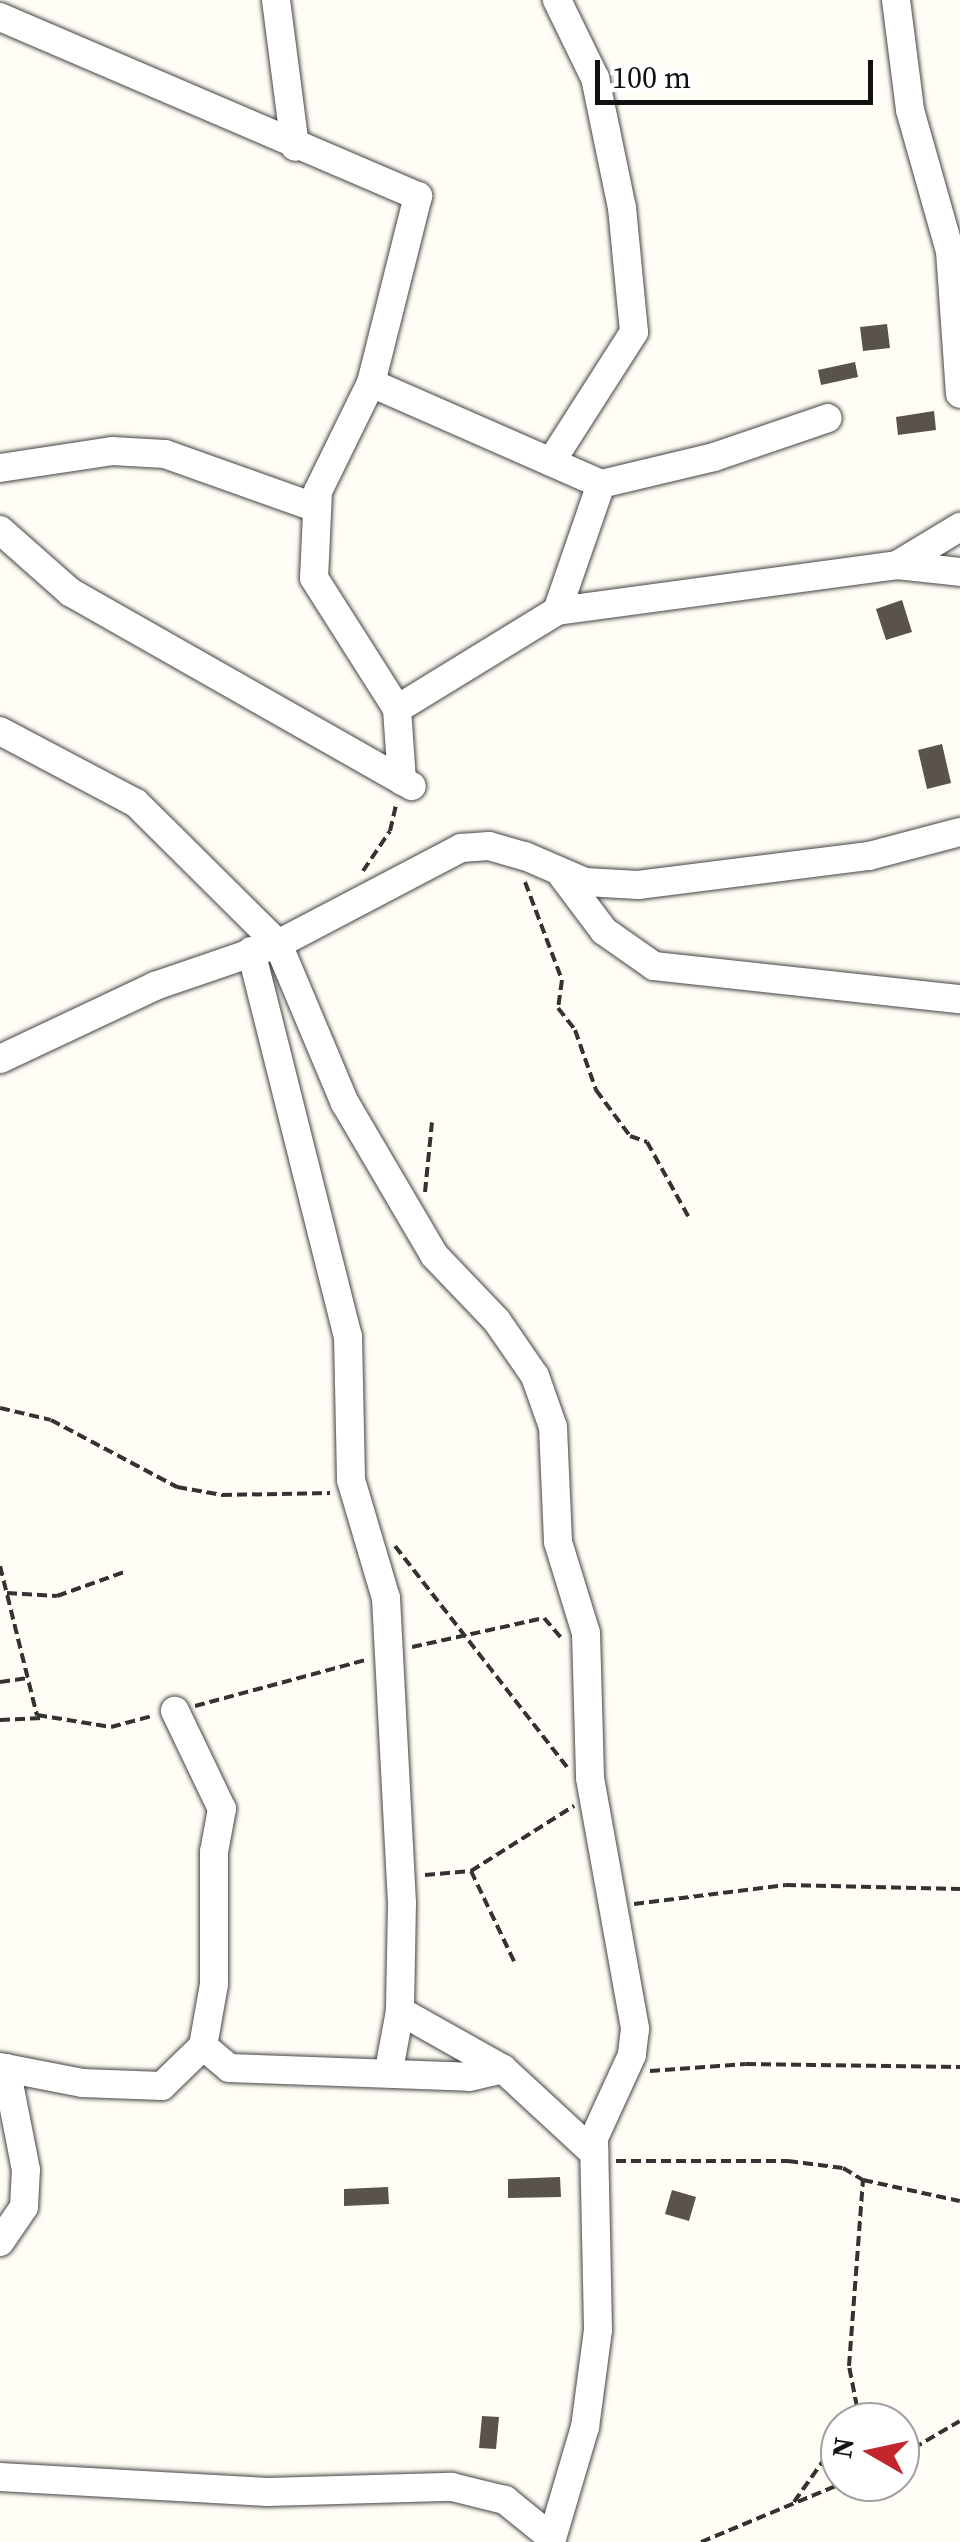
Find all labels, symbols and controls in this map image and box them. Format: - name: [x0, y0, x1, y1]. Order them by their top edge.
- scale bar: [600, 40, 878, 102]
- text: 100 m: [612, 57, 691, 98]
- north arrow: [820, 2402, 920, 2502]
- text: N: [822, 2435, 863, 2461]

